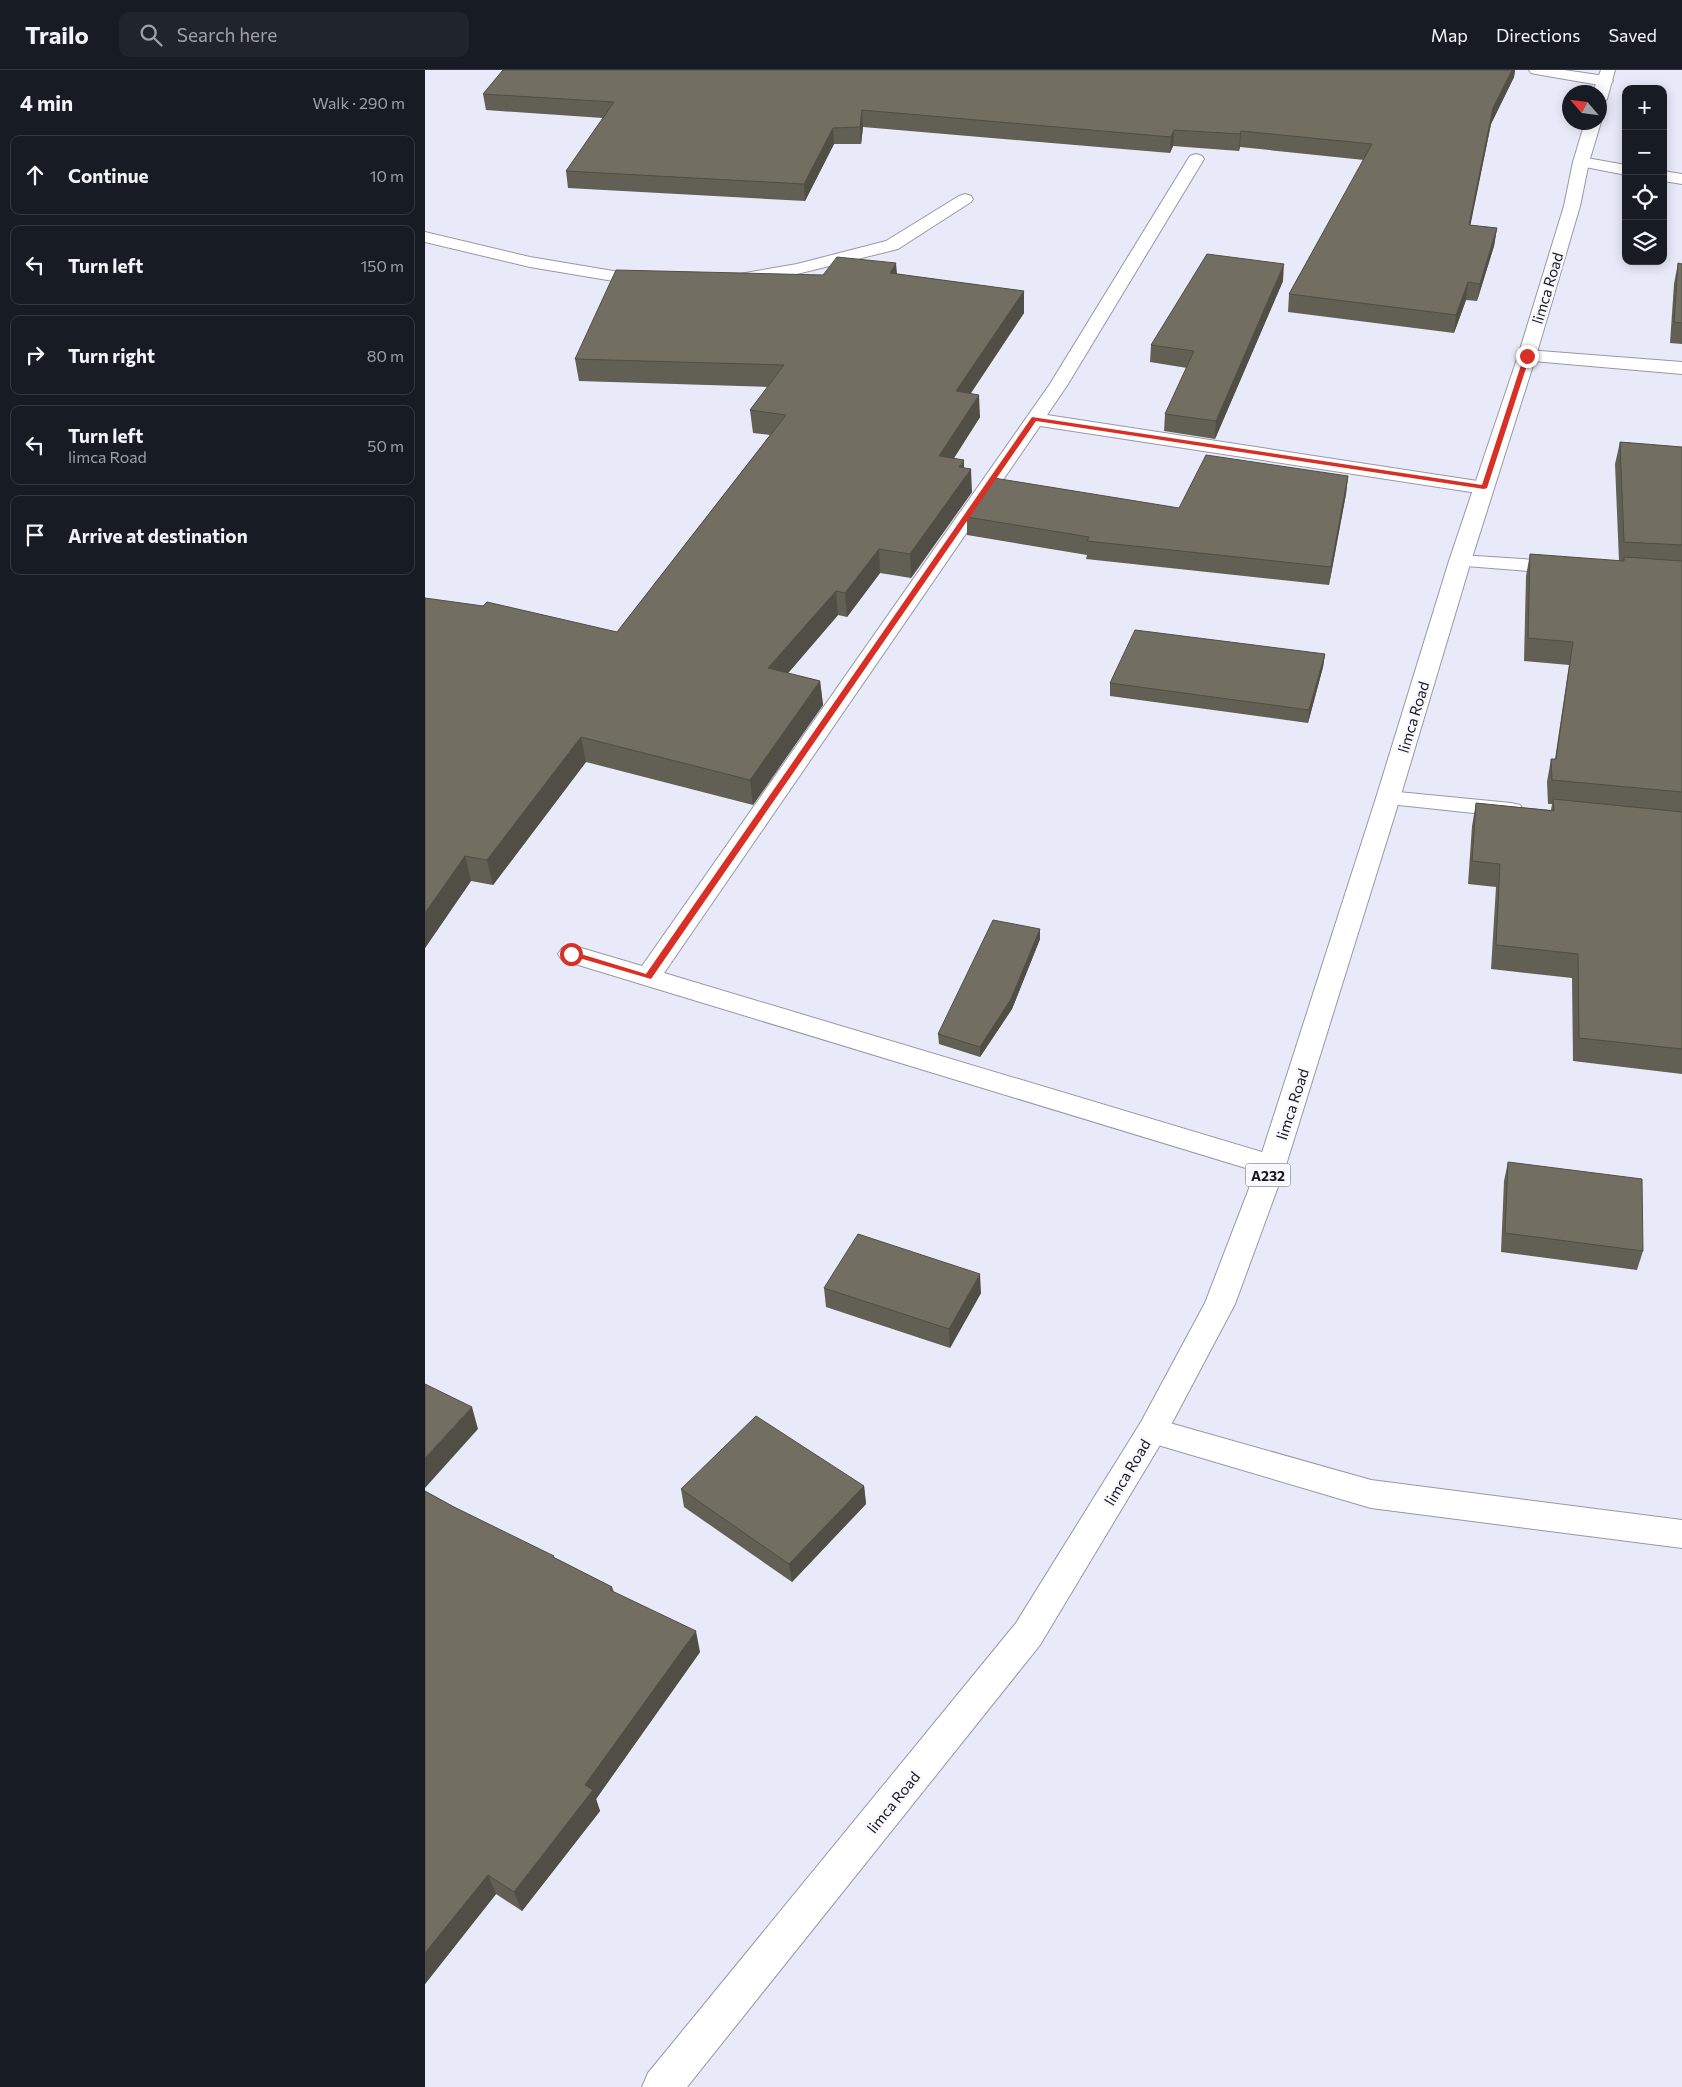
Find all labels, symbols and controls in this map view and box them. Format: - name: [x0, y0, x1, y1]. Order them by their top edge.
- search box: [119, 12, 469, 57]
- text: Trailo: [25, 20, 89, 49]
- icon: search: [137, 21, 165, 49]
- text: Search here: [177, 23, 277, 46]
- text: Map: [1431, 24, 1468, 46]
- text: Directions: [1496, 24, 1580, 46]
- text: Saved: [1608, 24, 1657, 46]
- north arrow: [1562, 85, 1607, 130]
- map controls: [1622, 85, 1667, 265]
- button: +: [1622, 85, 1667, 130]
- text: 4 min: [20, 90, 73, 115]
- text: Walk · 290 m: [313, 93, 405, 112]
- button: −: [1622, 130, 1667, 175]
- icon: ahead: [21, 161, 49, 189]
- text: Continue: [68, 164, 148, 187]
- text: 10 m: [370, 166, 404, 185]
- button: locate: [1622, 175, 1667, 220]
- button: layers: [1622, 220, 1667, 265]
- street label: limca Road: [1528, 250, 1566, 326]
- icon: left: [21, 251, 49, 279]
- text: Turn left: [68, 254, 143, 277]
- text: 150 m: [361, 256, 404, 275]
- icon: right: [21, 341, 49, 369]
- text: Turn right: [68, 344, 155, 367]
- route end: [1516, 345, 1539, 368]
- text: 80 m: [367, 346, 404, 365]
- text: Turn left: [68, 424, 143, 447]
- icon: left: [21, 431, 49, 459]
- text: 50 m: [367, 436, 404, 455]
- text: limca Road: [68, 447, 147, 466]
- icon: arrive: [21, 521, 49, 549]
- text: Arrive at destination: [68, 524, 248, 547]
- street label: limca Road: [1394, 679, 1432, 755]
- route start: [560, 943, 583, 966]
- street label: limca Road: [1272, 1066, 1312, 1142]
- road number: A232: [1245, 1164, 1291, 1186]
- street label: limca Road: [1100, 1436, 1154, 1508]
- street label: limca Road: [863, 1768, 923, 1836]

